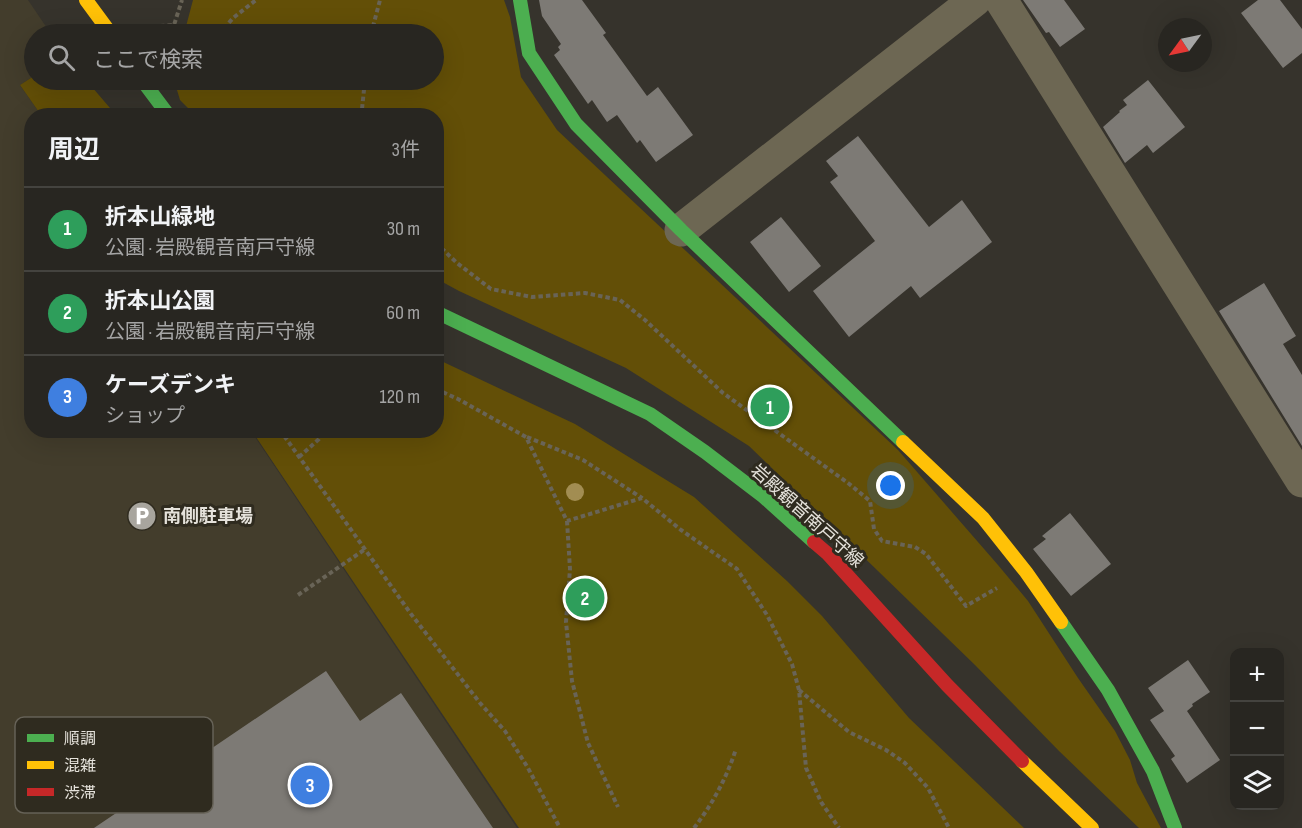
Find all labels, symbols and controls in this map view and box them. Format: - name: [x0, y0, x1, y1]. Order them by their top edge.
- north arrow: [1158, 18, 1212, 72]
- search box: [24, 24, 444, 90]
- icon: search: [45, 41, 78, 74]
- text: ここで検索: [93, 47, 203, 74]
- text: 周辺: [48, 135, 100, 166]
- text: 3件: [392, 138, 420, 162]
- text: 折本山緑地: [105, 204, 215, 231]
- text: 1: [64, 217, 71, 241]
- text: 30 m: [387, 217, 420, 241]
- text: 公園 · 岩殿観音南戸守線: [105, 236, 315, 260]
- text: 折本山公園: [105, 288, 215, 315]
- text: 2: [63, 301, 72, 325]
- text: 60 m: [386, 301, 420, 325]
- text: 公園 · 岩殿観音南戸守線: [105, 320, 315, 344]
- text: ケーズデンキ: [105, 372, 236, 399]
- pin: 1: [750, 384, 790, 430]
- text: 3: [63, 385, 72, 409]
- text: 120 m: [380, 385, 420, 409]
- text: ショップ: [105, 404, 185, 428]
- street label: 岩殿観音南戸守線: [746, 460, 868, 572]
- your location: [876, 471, 905, 500]
- parking icon: 南側駐車場: [126, 500, 158, 532]
- place label: 南側駐車場: [163, 506, 253, 527]
- pin: 2: [566, 576, 604, 620]
- map controls: [1230, 648, 1284, 810]
- button: +: [1230, 648, 1284, 702]
- button: −: [1230, 702, 1284, 756]
- legend: [15, 717, 213, 813]
- text: 順調: [64, 730, 96, 749]
- button: layers: [1230, 756, 1284, 810]
- text: 混雑: [64, 757, 96, 776]
- pin: 3: [290, 762, 330, 808]
- text: 渋滞: [64, 784, 96, 803]

